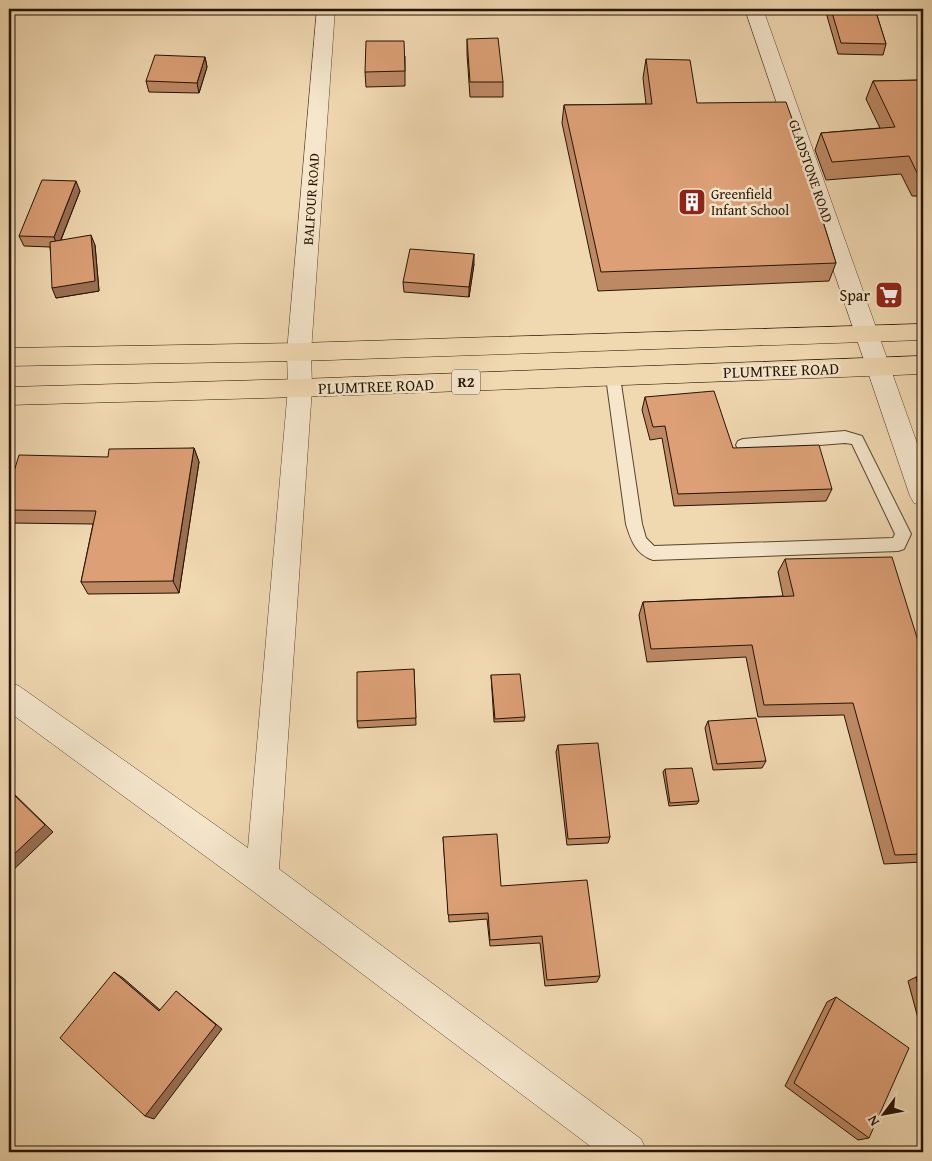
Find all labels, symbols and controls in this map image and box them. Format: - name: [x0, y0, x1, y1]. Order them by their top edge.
- street label: GLADSTONE ROAD: [784, 117, 838, 225]
- street label: BALFOUR ROAD: [298, 152, 324, 246]
- place label: Greenfield Infant School: [711, 184, 789, 220]
- building icon: Greenfield Infant School: [677, 187, 707, 217]
- supermarket icon: Spar: [874, 280, 904, 310]
- place label: Spar: [839, 283, 870, 307]
- street label: PLUMTREE ROAD: [723, 356, 840, 384]
- road number: R2: [452, 370, 480, 394]
- street label: PLUMTREE ROAD: [318, 372, 435, 400]
- north arrow: [860, 1088, 910, 1138]
- text: N: [862, 1111, 884, 1130]

